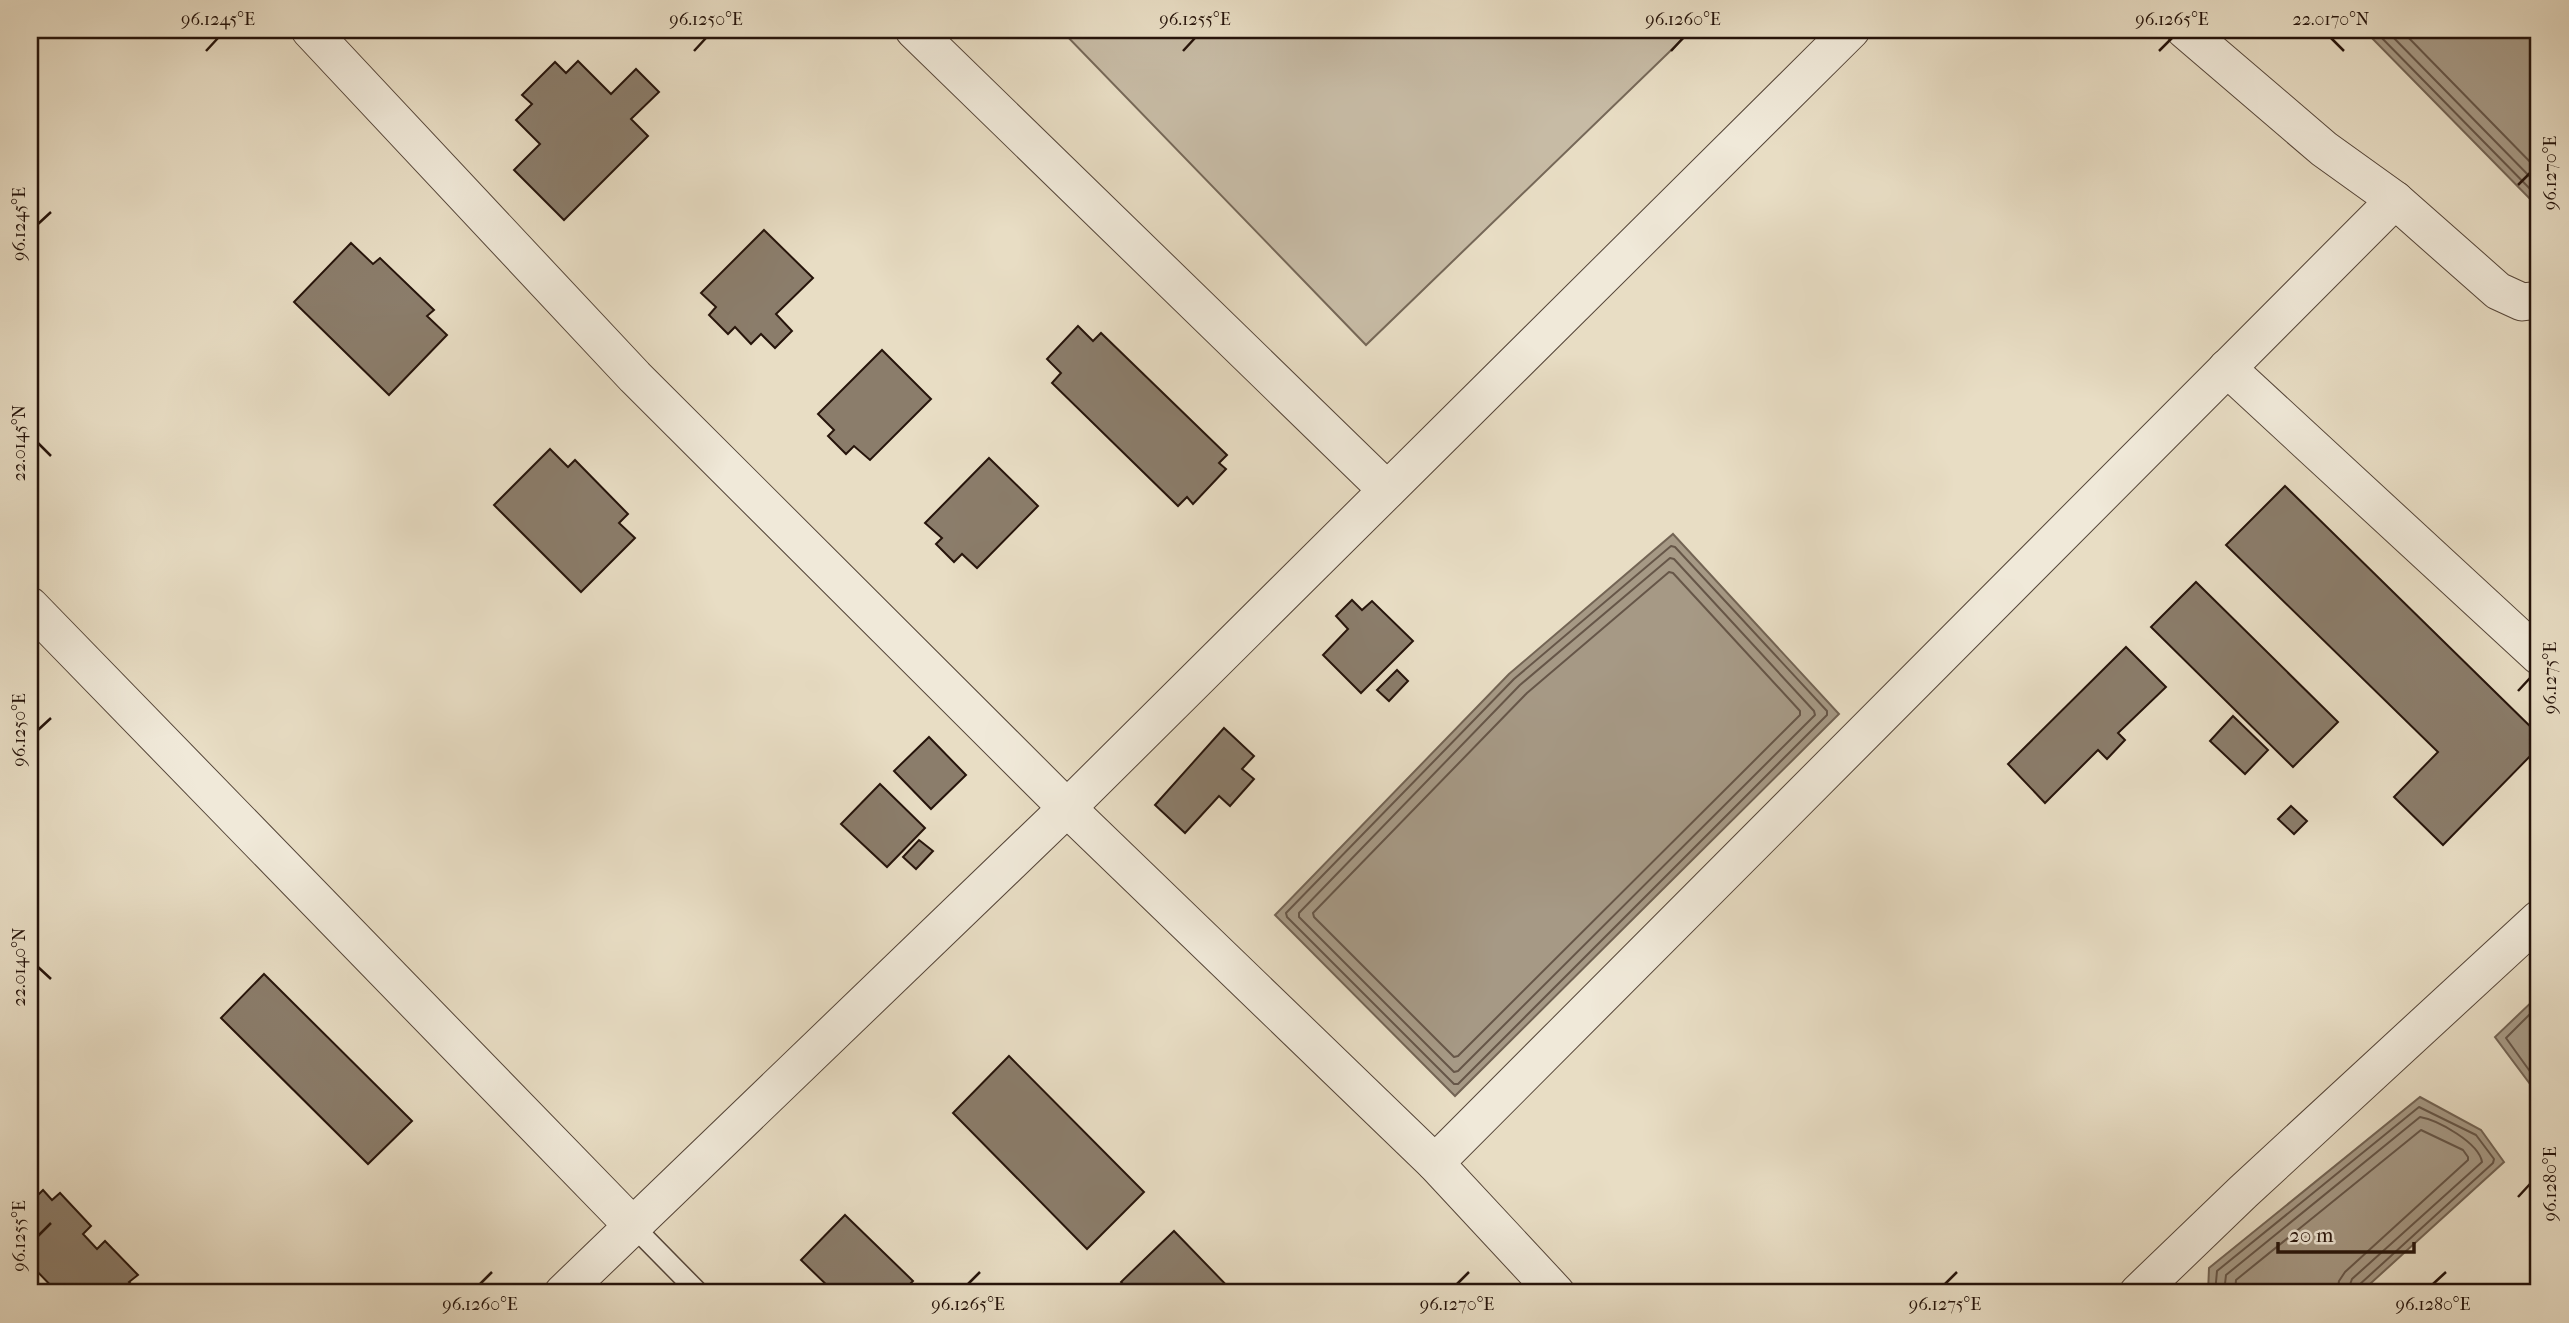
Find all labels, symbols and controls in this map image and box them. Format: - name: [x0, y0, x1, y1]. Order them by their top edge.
- text: 96.1245°E: [181, 9, 255, 30]
- text: 96.1250°E: [669, 9, 743, 30]
- text: 96.1255°E: [1159, 9, 1231, 30]
- text: 96.1260°E: [1645, 9, 1721, 30]
- text: 96.1265°E: [2135, 9, 2209, 30]
- text: 22.0170°N: [2292, 9, 2370, 30]
- text: 96.1270°E: [2540, 136, 2561, 210]
- text: 96.1245°E: [9, 187, 30, 261]
- text: 22.0145°N: [9, 404, 30, 481]
- text: 96.1275°E: [2540, 642, 2561, 714]
- text: 96.1250°E: [9, 693, 30, 767]
- text: 22.0140°N: [9, 927, 30, 1007]
- text: 96.1280°E: [2540, 1147, 2561, 1221]
- text: 96.1255°E: [9, 1200, 30, 1272]
- scale bar: [2278, 1211, 2415, 1255]
- text: 20 m: [2289, 1223, 2334, 1247]
- text: 96.1260°E: [442, 1294, 518, 1315]
- text: 96.1265°E: [931, 1294, 1005, 1315]
- text: 96.1270°E: [1420, 1294, 1494, 1315]
- text: 96.1275°E: [1909, 1294, 1981, 1315]
- text: 96.1280°E: [2396, 1294, 2470, 1315]

